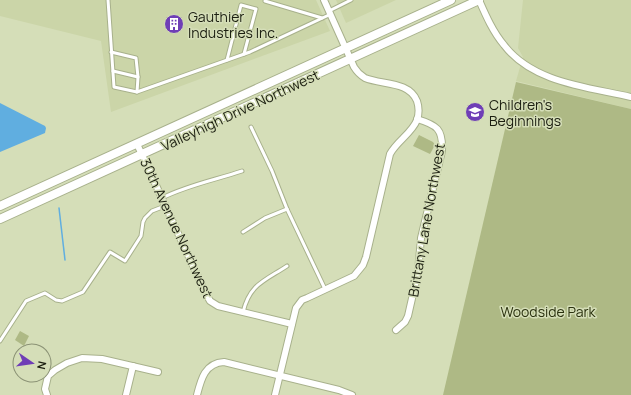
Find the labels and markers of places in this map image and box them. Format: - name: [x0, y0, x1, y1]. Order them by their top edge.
- place label: Gauthier Industries Inc.: [188, 7, 278, 42]
- building icon: Gauthier Industries Inc.: [163, 13, 185, 35]
- place label: Children's Beginnings: [489, 95, 561, 130]
- school or university icon: Children's Beginnings: [464, 101, 486, 123]

